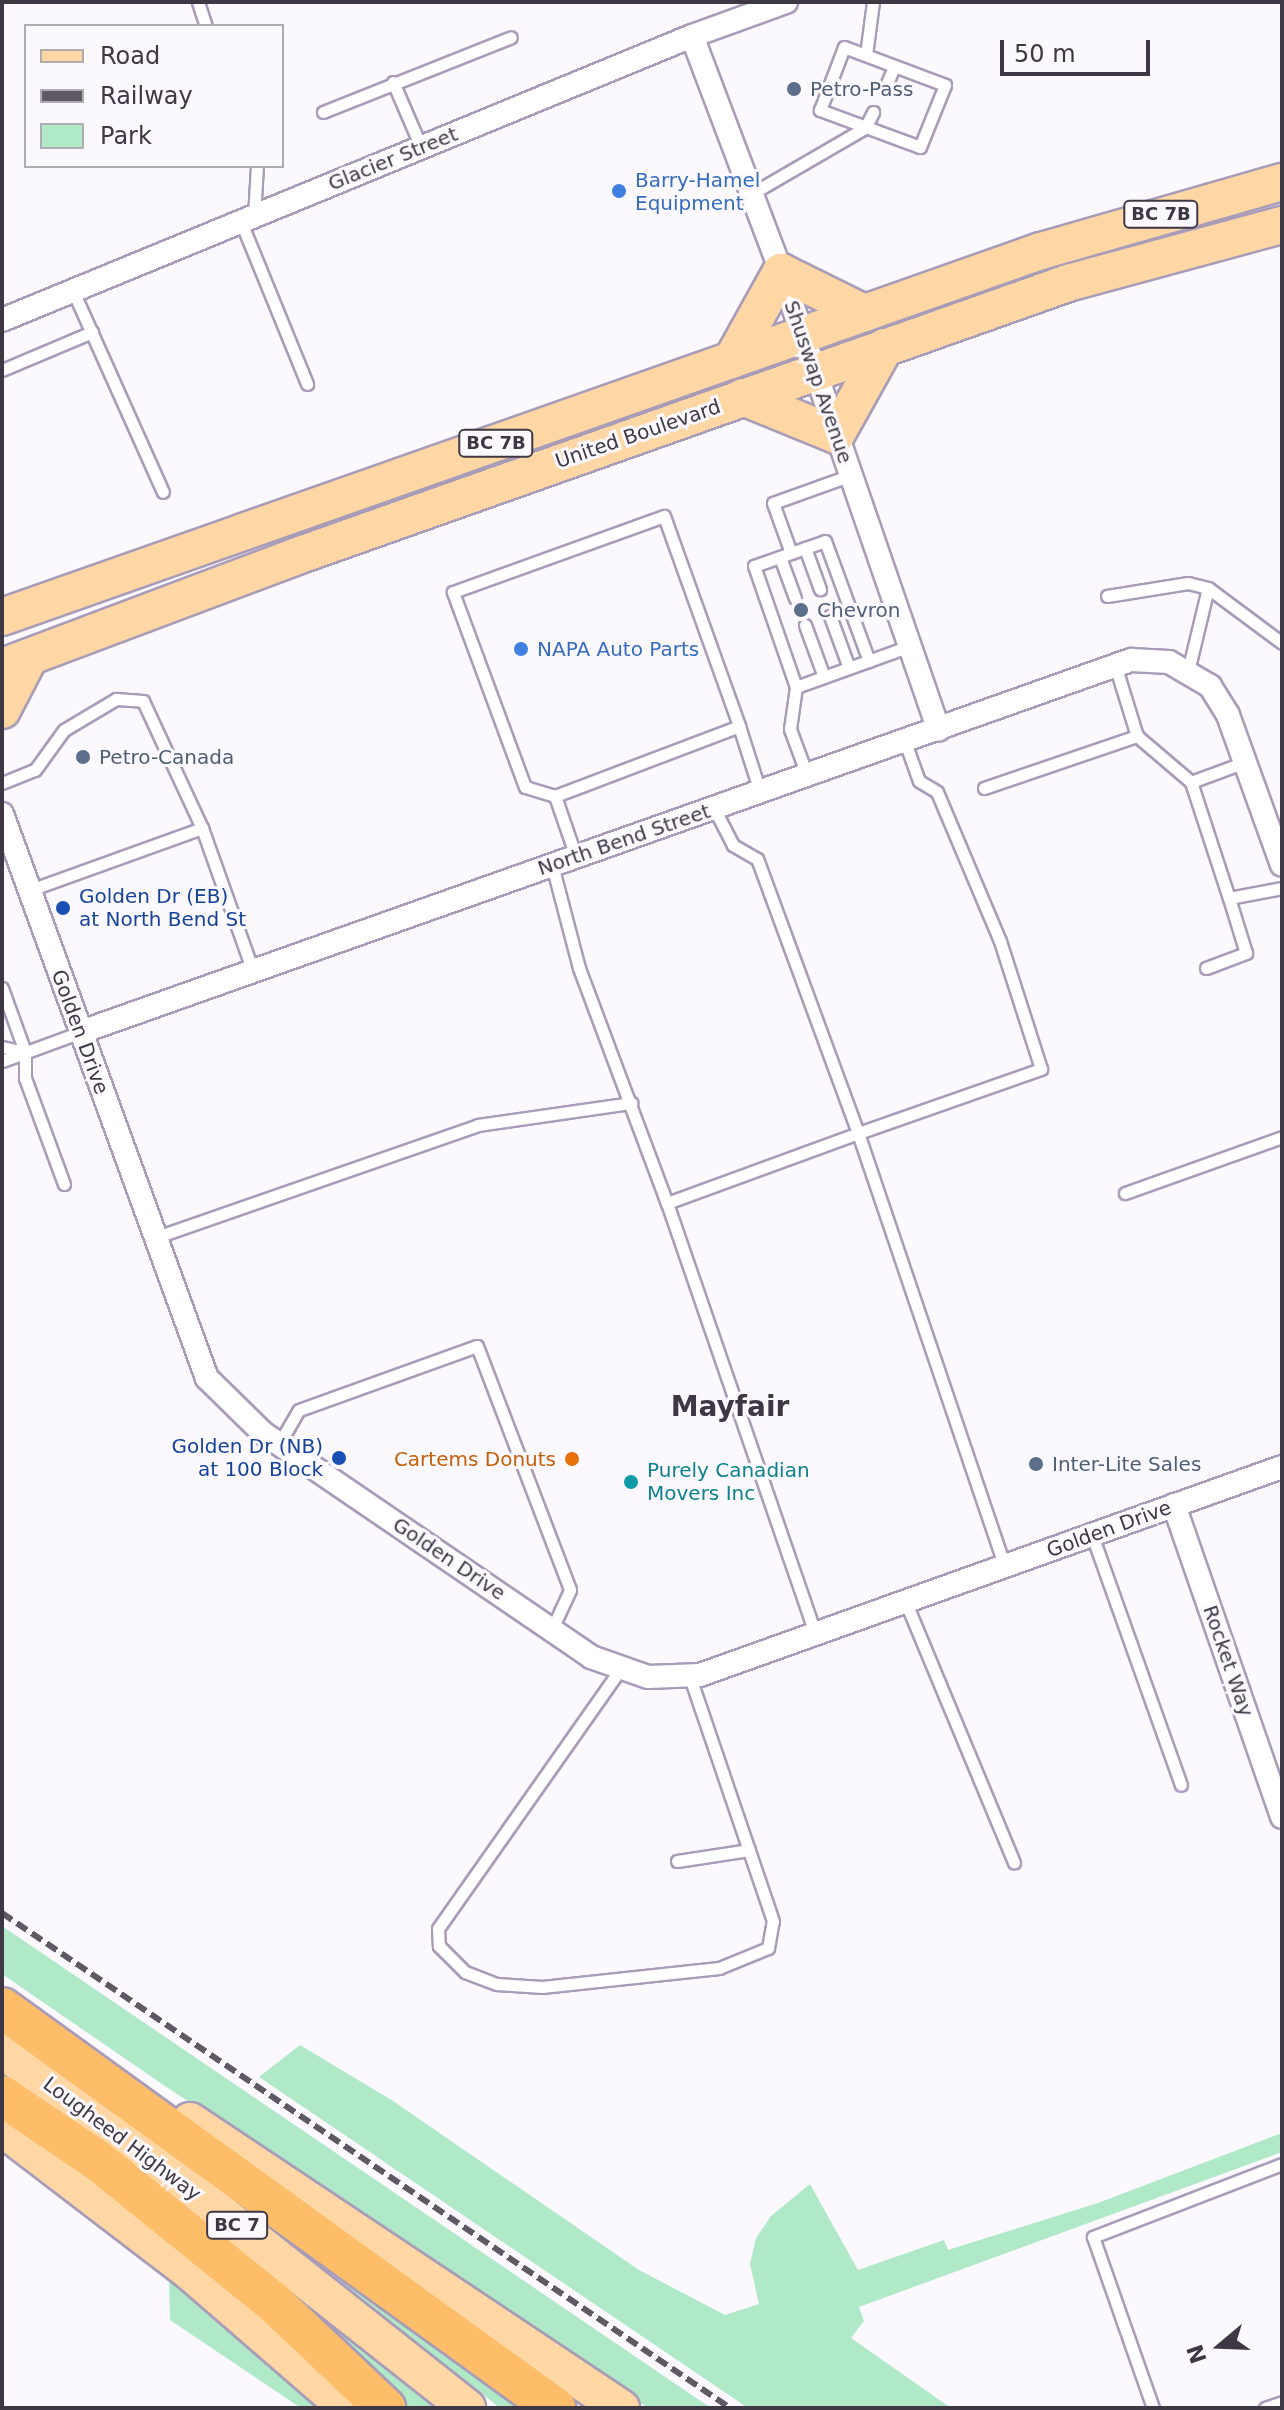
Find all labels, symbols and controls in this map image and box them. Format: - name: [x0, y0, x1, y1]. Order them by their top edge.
- legend: [24, 24, 284, 168]
- scale bar: [1004, 24, 1154, 74]
- text: 50 m: [1014, 40, 1076, 68]
- text: Road: [100, 42, 160, 70]
- place label: Petro-Pass: [810, 77, 913, 101]
- marker: Petro-Pass: [785, 80, 803, 98]
- text: Railway: [100, 82, 193, 110]
- text: Park: [100, 122, 152, 150]
- street label: Glacier Street: [325, 122, 461, 196]
- place label: Barry-Hamel Equipment: [635, 168, 760, 215]
- marker: Barry-Hamel Equipment: [610, 182, 628, 200]
- road number: BC 7B: [1123, 200, 1199, 228]
- street label: Shuswap Avenue: [779, 298, 857, 466]
- street label: United Boulevard: [552, 394, 724, 474]
- road number: BC 7B: [458, 429, 534, 457]
- place label: Chevron: [817, 598, 900, 622]
- marker: Chevron: [792, 601, 810, 619]
- place label: NAPA Auto Parts: [537, 637, 699, 661]
- marker: NAPA Auto Parts: [512, 640, 530, 658]
- place label: Petro-Canada: [99, 745, 234, 769]
- marker: Petro-Canada: [74, 748, 92, 766]
- street label: North Bend Street: [535, 799, 713, 881]
- place label: Golden Dr (EB) at North Bend St: [79, 884, 246, 931]
- marker: Golden Dr (EB) at North Bend St: [54, 899, 72, 917]
- street label: Golden Drive: [46, 967, 114, 1097]
- district label: Mayfair: [671, 1390, 789, 1424]
- place label: Golden Dr (NB) at 100 Block: [171, 1434, 323, 1481]
- place label: Cartems Donuts: [394, 1447, 556, 1471]
- marker: Golden Dr (NB) at 100 Block: [330, 1449, 348, 1467]
- marker: Cartems Donuts: [563, 1450, 581, 1468]
- place label: Inter-Lite Sales: [1052, 1452, 1201, 1476]
- marker: Inter-Lite Sales: [1027, 1455, 1045, 1473]
- place label: Purely Canadian Movers Inc: [647, 1458, 810, 1505]
- marker: Purely Canadian Movers Inc: [622, 1473, 640, 1491]
- street label: Golden Drive: [1044, 1495, 1174, 1563]
- street label: Golden Drive: [388, 1513, 510, 1605]
- street label: Rocket Way: [1198, 1602, 1258, 1720]
- street label: Lougheed Highway: [38, 2072, 206, 2206]
- road number: BC 7: [205, 2211, 269, 2239]
- north arrow: [1180, 2306, 1260, 2386]
- text: N: [1182, 2341, 1212, 2367]

